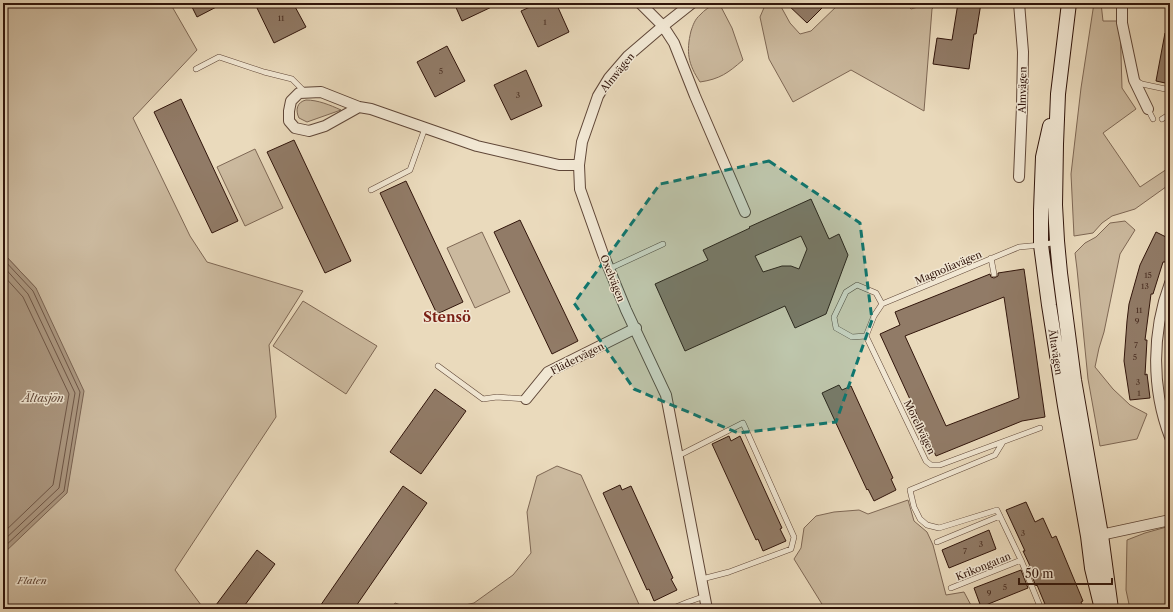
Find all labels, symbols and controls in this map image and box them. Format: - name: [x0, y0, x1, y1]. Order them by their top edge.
- house number: 11: [278, 13, 285, 23]
- house number: 1: [543, 17, 547, 27]
- street label: Almvägen: [597, 49, 638, 95]
- house number: 5: [439, 66, 443, 76]
- street label: Almvägen: [1016, 66, 1029, 115]
- house number: 3: [516, 90, 520, 100]
- street label: Magnoliavägen: [913, 247, 984, 287]
- street label: Oxelvägen: [597, 253, 628, 304]
- house number: 15: [1144, 270, 1152, 280]
- house number: 13: [1141, 281, 1149, 291]
- house number: 11: [1136, 305, 1143, 315]
- district label: Stensö: [423, 308, 471, 326]
- house number: 9: [1135, 316, 1140, 326]
- street label: Ältavägen: [1045, 327, 1066, 377]
- street label: Flädervägen: [548, 339, 607, 377]
- house number: 7: [1134, 340, 1138, 350]
- house number: 5: [1133, 352, 1137, 362]
- house number: 3: [1136, 377, 1140, 387]
- house number: 1: [1137, 388, 1141, 398]
- water label: Ältasjön: [20, 390, 64, 405]
- street label: Morellvägen: [901, 398, 939, 457]
- house number: 3: [1021, 528, 1025, 538]
- house number: 3: [979, 539, 983, 549]
- house number: 7: [963, 546, 967, 556]
- street label: Krikongatan: [954, 549, 1013, 583]
- scale bar: [1019, 560, 1112, 586]
- text: 50 m: [1025, 566, 1054, 581]
- park label: Flaten: [16, 574, 47, 587]
- house number: 5: [1003, 582, 1007, 592]
- house number: 9: [987, 588, 992, 598]

